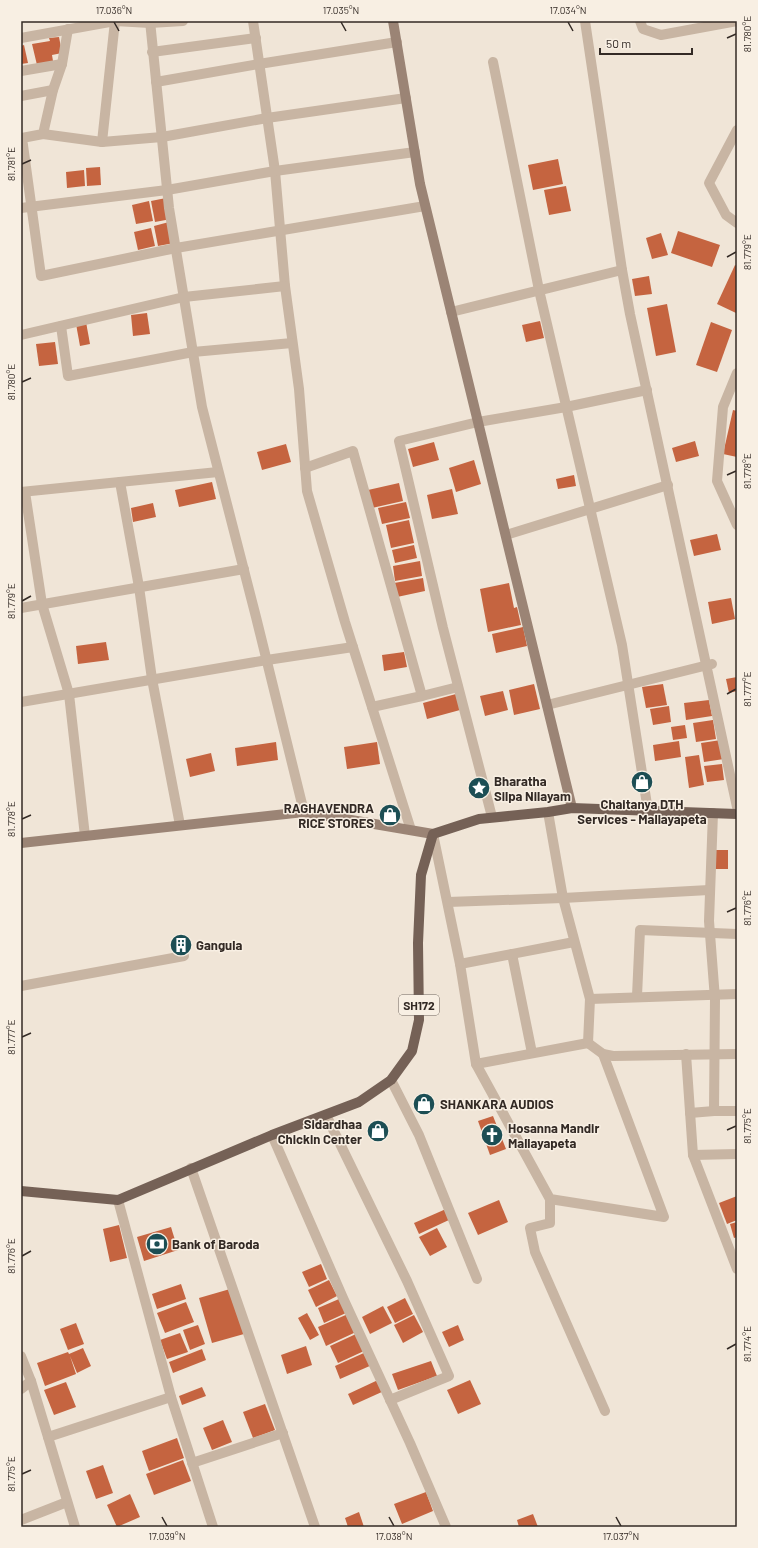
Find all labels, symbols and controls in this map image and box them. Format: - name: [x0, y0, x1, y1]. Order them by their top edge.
- text: 17.036°N: [96, 4, 132, 16]
- text: 17.035°N: [323, 4, 359, 16]
- text: 17.034°N: [549, 4, 587, 16]
- text: 81.780°E: [741, 16, 753, 52]
- scale bar: [600, 30, 692, 56]
- text: 50 m: [606, 36, 631, 50]
- text: 81.781°E: [5, 147, 17, 181]
- text: 81.779°E: [741, 234, 753, 270]
- text: 81.780°E: [5, 364, 17, 400]
- text: 81.778°E: [741, 453, 753, 489]
- text: 81.779°E: [5, 583, 17, 619]
- text: 81.777°E: [741, 671, 753, 707]
- shop icon: Chaitanya DTH Services - Mallayapeta: [629, 769, 655, 795]
- place label: Bharatha Silpa Nilayam: [494, 773, 571, 804]
- place icon: Bharatha Silpa Nilayam: [466, 775, 492, 801]
- place label: Chaitanya DTH Services - Mallayapeta: [577, 796, 707, 827]
- place label: RAGHAVENDRA RICE STORES: [284, 800, 374, 831]
- text: 81.778°E: [5, 801, 17, 837]
- shop icon: RAGHAVENDRA RICE STORES: [377, 802, 403, 828]
- text: 81.776°E: [741, 890, 753, 926]
- building icon: Gangula: [168, 932, 194, 958]
- place label: Gangula: [196, 937, 242, 953]
- road number: SH172: [399, 995, 439, 1015]
- text: 81.777°E: [5, 1019, 17, 1055]
- shop icon: SHANKARA AUDIOS: [411, 1091, 437, 1117]
- place label: SHANKARA AUDIOS: [440, 1096, 554, 1112]
- text: 81.775°E: [741, 1108, 753, 1144]
- place label: Sidardhaa Chickin Center: [278, 1116, 362, 1147]
- shop icon: Sidardhaa Chickin Center: [365, 1118, 391, 1144]
- place label: Hosanna Mandir Mallayapeta: [508, 1120, 599, 1151]
- church icon: Hosanna Mandir Mallayapeta: [479, 1122, 505, 1148]
- bank icon: Bank of Baroda: [144, 1231, 170, 1257]
- place label: Bank of Baroda: [172, 1236, 259, 1252]
- text: 81.776°E: [5, 1238, 17, 1274]
- text: 81.774°E: [741, 1326, 753, 1362]
- text: 81.775°E: [5, 1456, 17, 1492]
- text: 17.039°N: [149, 1530, 185, 1542]
- text: 17.038°N: [376, 1530, 412, 1542]
- text: 17.037°N: [603, 1530, 639, 1542]

